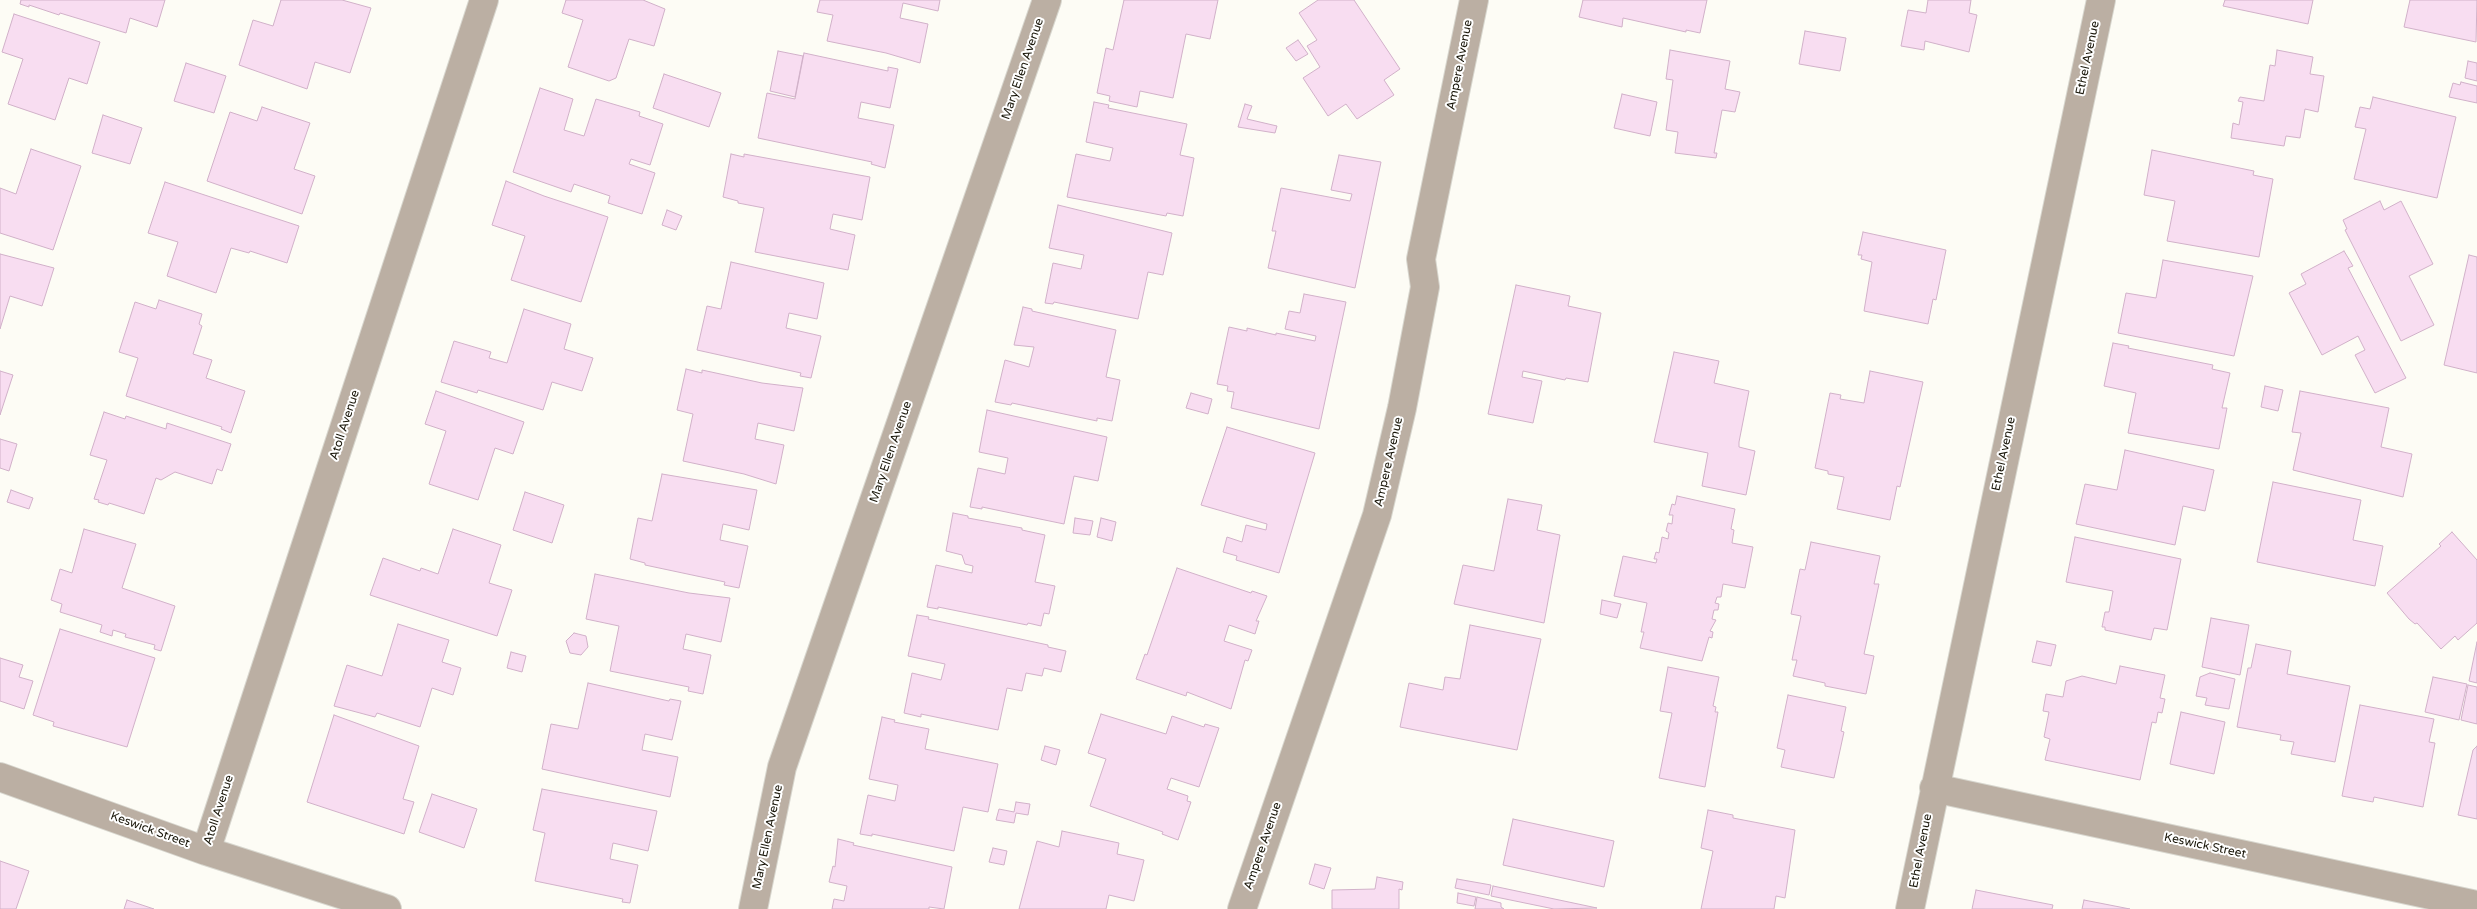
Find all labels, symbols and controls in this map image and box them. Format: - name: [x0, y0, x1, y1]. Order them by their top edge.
- street label: Mary Ellen Avenue: [999, 16, 1047, 122]
- street label: Ampere Avenue: [1444, 19, 1476, 111]
- street label: Ethel Avenue: [2073, 20, 2103, 96]
- street label: Atoll Avenue: [327, 388, 363, 462]
- street label: Mary Ellen Avenue: [867, 399, 915, 505]
- street label: Ampere Avenue: [1372, 416, 1406, 508]
- street label: Ethel Avenue: [1989, 416, 2019, 492]
- street label: Atoll Avenue: [201, 773, 237, 847]
- street label: Mary Ellen Avenue: [750, 784, 786, 890]
- street label: Ampere Avenue: [1241, 800, 1285, 892]
- street label: Keswick Street: [108, 809, 192, 851]
- street label: Ethel Avenue: [1907, 813, 1935, 889]
- street label: Keswick Street: [2163, 830, 2247, 862]

